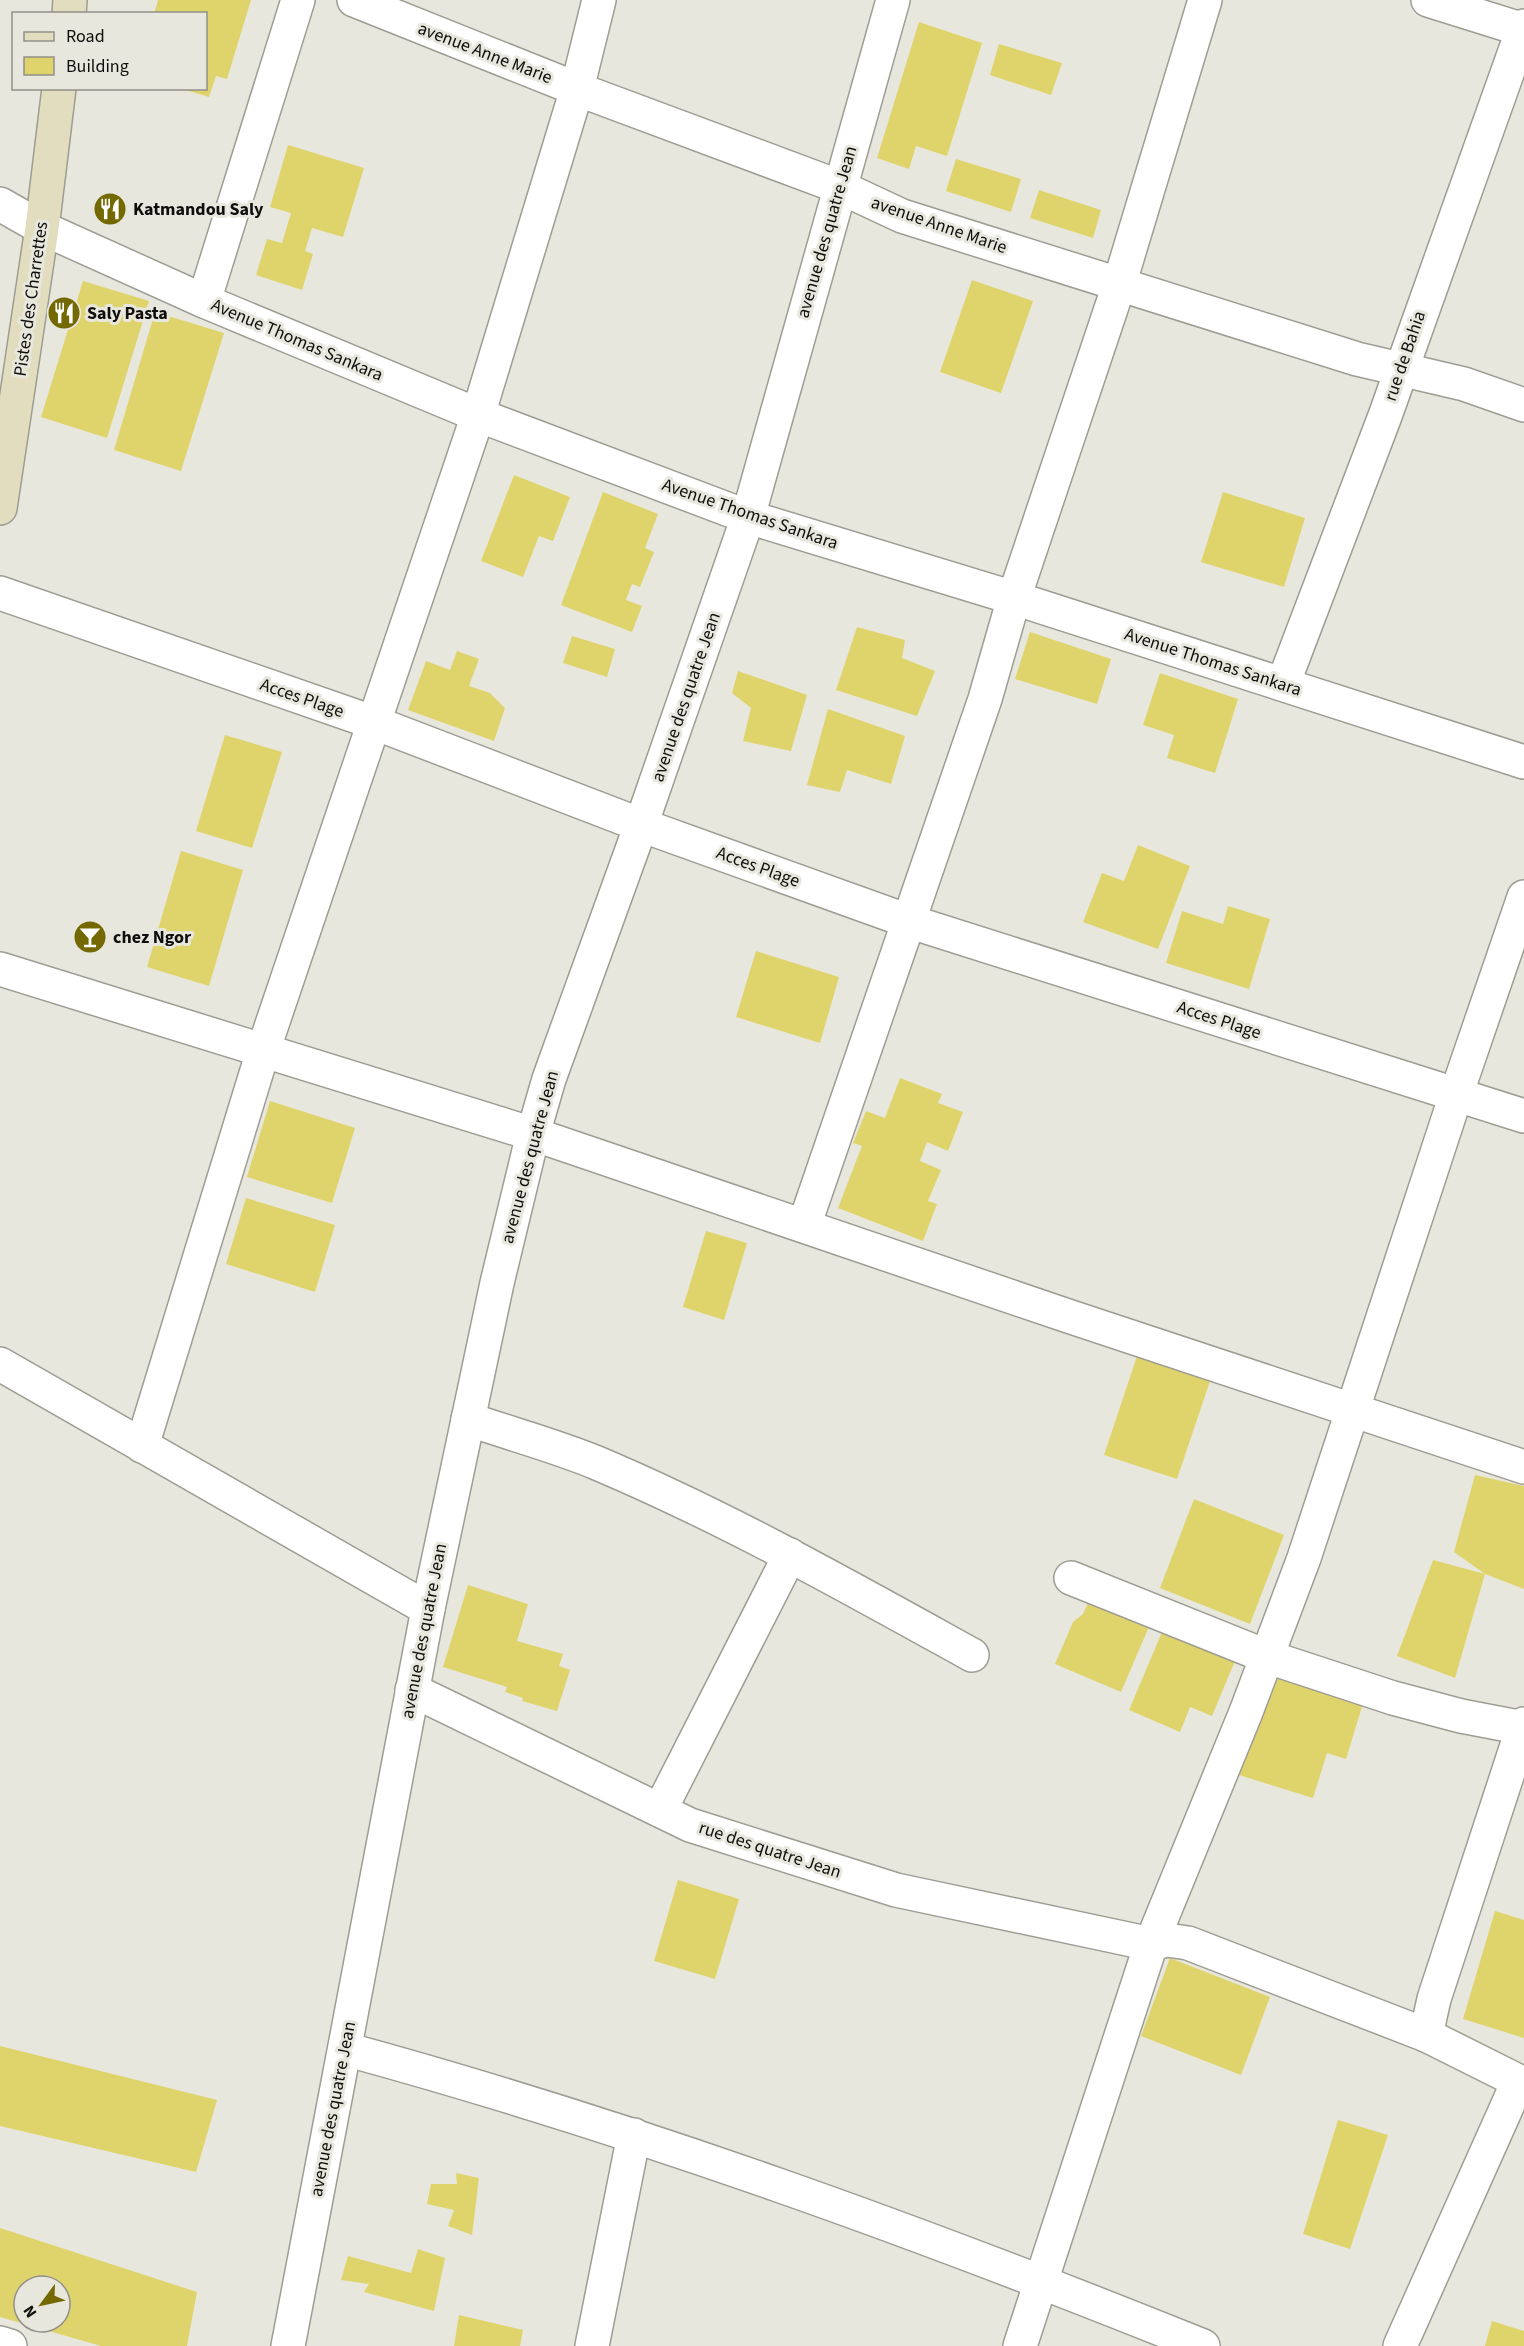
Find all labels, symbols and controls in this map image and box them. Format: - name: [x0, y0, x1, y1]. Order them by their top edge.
- legend: [12, 12, 207, 90]
- street label: avenue Anne Marie: [414, 16, 556, 90]
- text: Road: [66, 24, 105, 49]
- text: Building: [66, 54, 129, 79]
- street label: avenue des quatre Jean: [790, 143, 864, 321]
- street label: avenue Anne Marie: [868, 190, 1010, 260]
- restaurant icon: Katmandou Saly: [92, 191, 128, 227]
- place label: Katmandou Saly: [133, 197, 264, 222]
- street label: Pistes des Charrettes: [8, 220, 54, 378]
- street label: Avenue Thomas Sankara: [207, 292, 387, 388]
- restaurant icon: Saly Pasta: [46, 295, 82, 331]
- place label: Saly Pasta: [87, 301, 168, 326]
- street label: rue de Bahia: [1378, 307, 1432, 405]
- street label: Avenue Thomas Sankara: [659, 472, 841, 556]
- street label: avenue des quatre Jean: [645, 609, 727, 785]
- street label: Avenue Thomas Sankara: [1121, 622, 1305, 702]
- street label: Acces Plage: [257, 672, 347, 724]
- street label: Acces Plage: [713, 840, 803, 894]
- bar icon: chez Ngor: [72, 919, 108, 955]
- place label: chez Ngor: [113, 925, 192, 950]
- street label: Acces Plage: [1174, 995, 1264, 1045]
- street label: avenue des quatre Jean: [495, 1068, 565, 1246]
- street label: avenue des quatre Jean: [395, 1541, 453, 1721]
- street label: rue des quatre Jean: [696, 1815, 844, 1885]
- street label: avenue des quatre Jean: [304, 2019, 362, 2199]
- north arrow: [12, 2274, 72, 2334]
- text: N: [18, 2301, 42, 2322]

